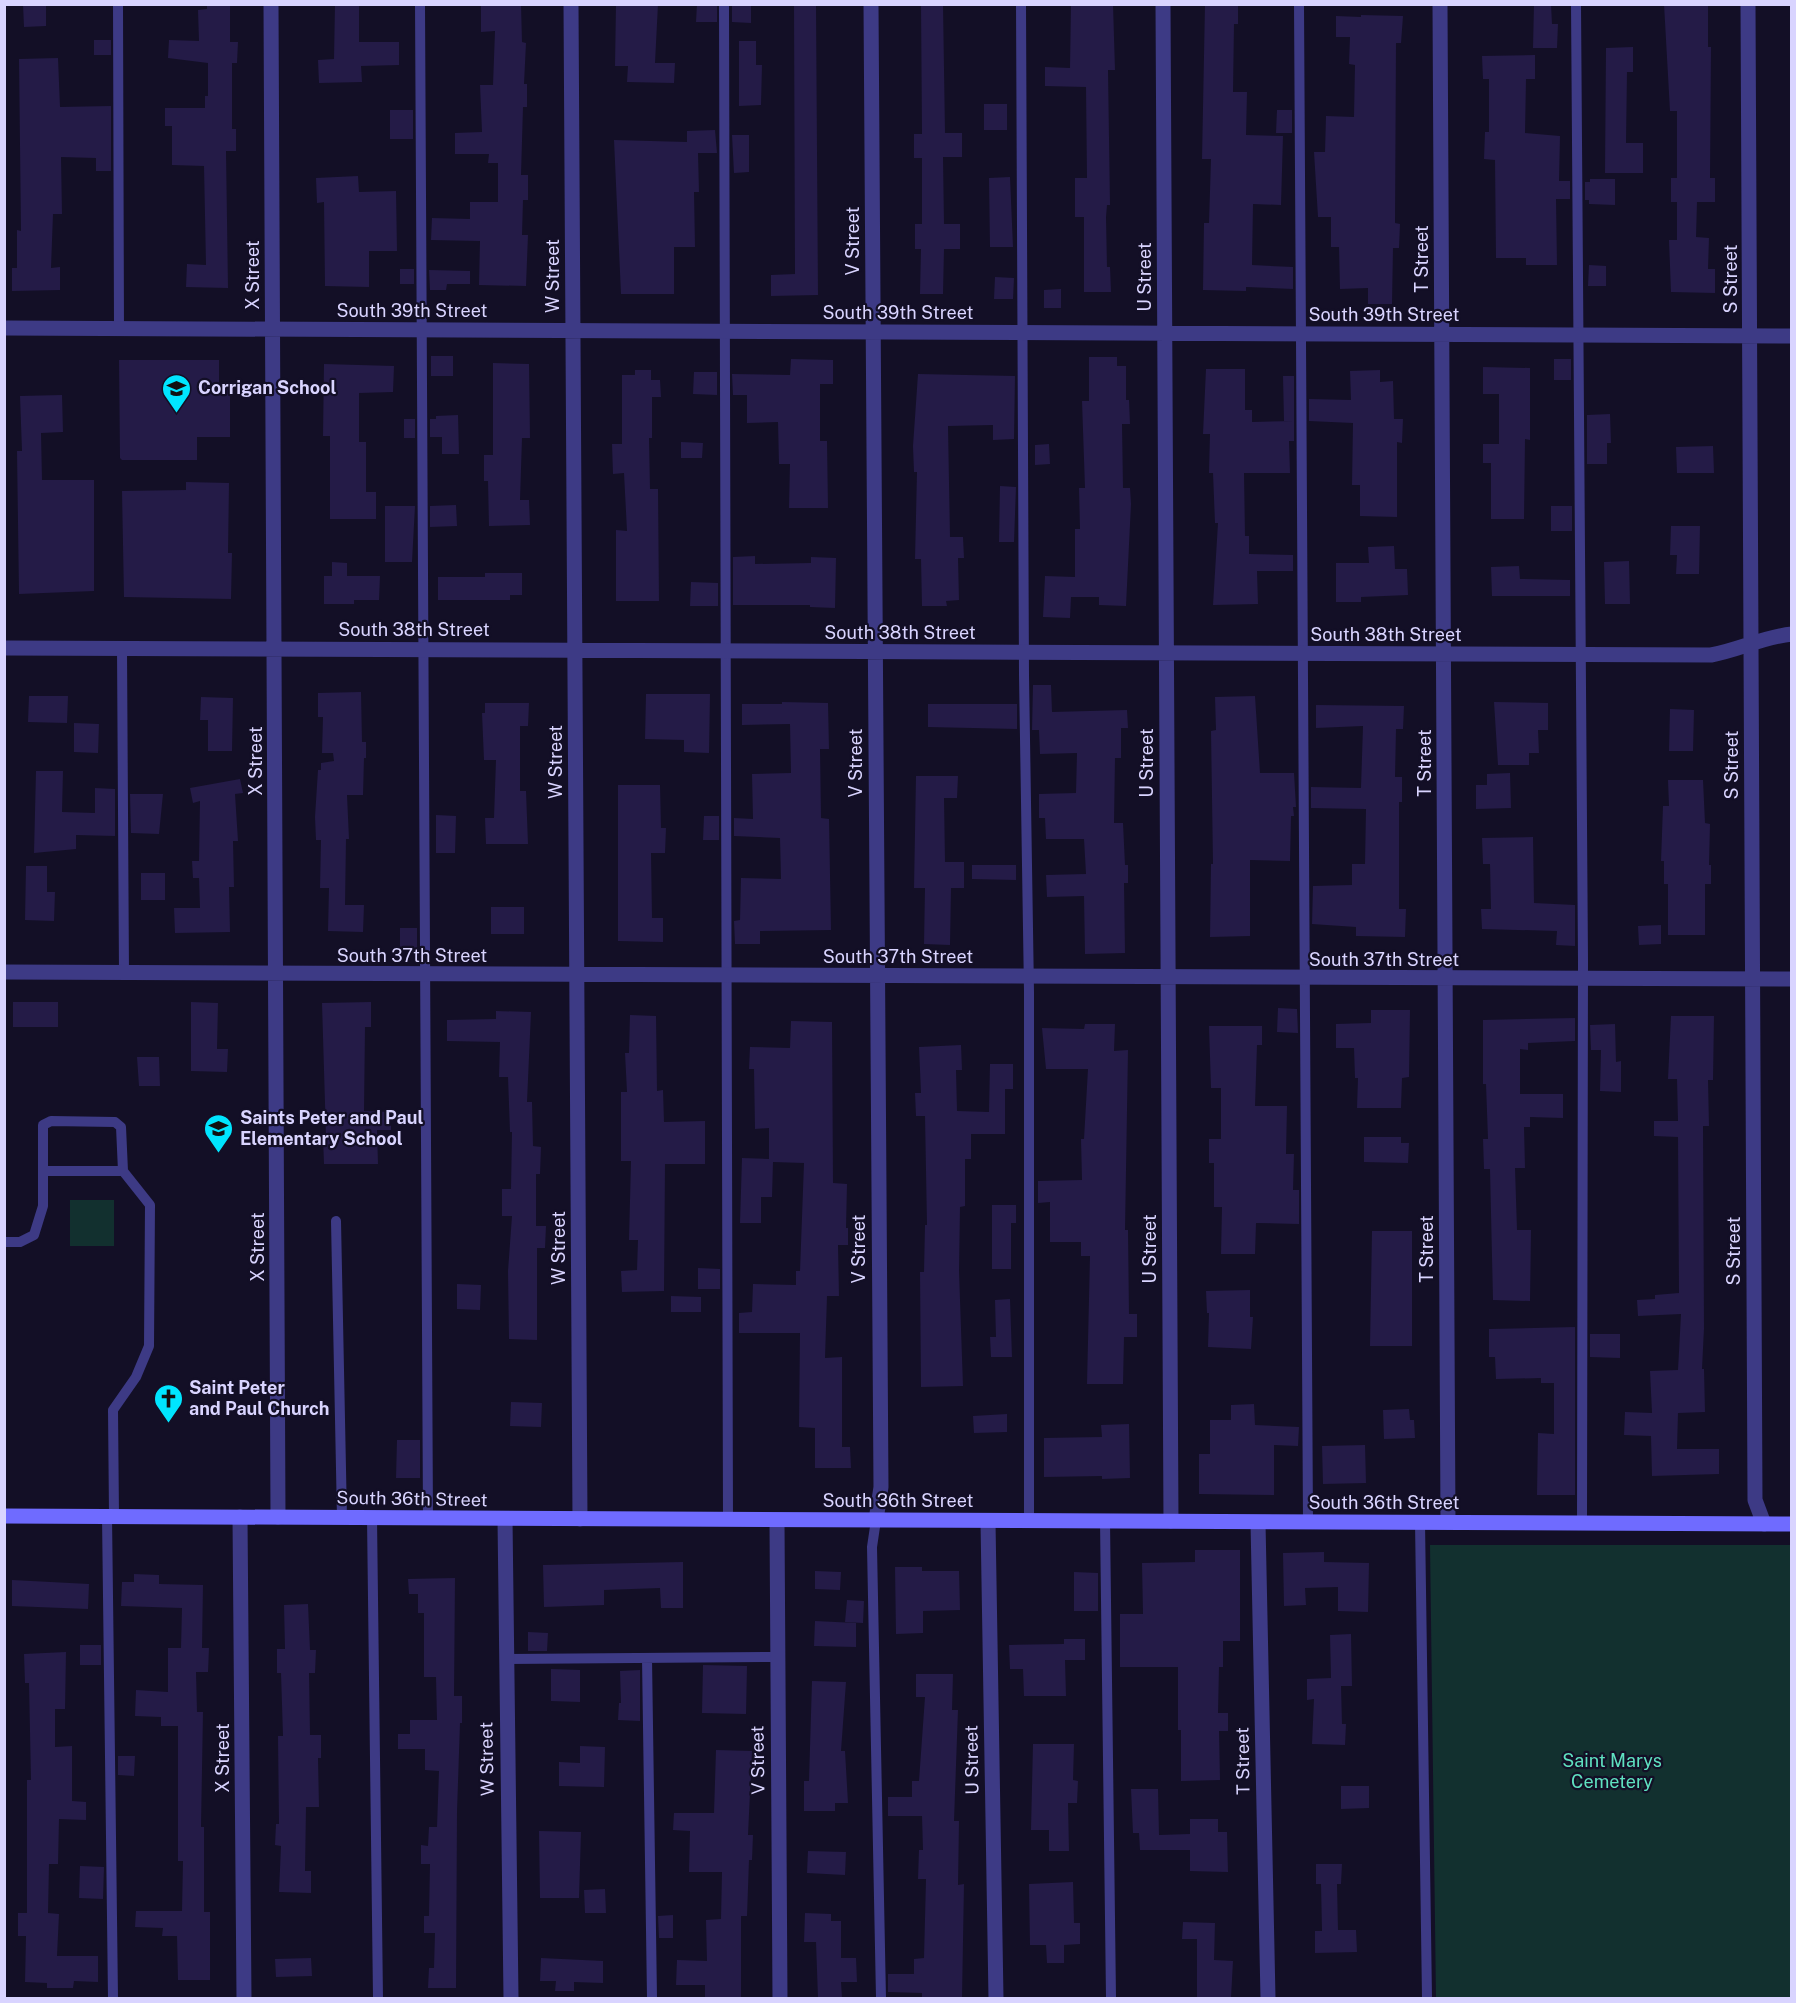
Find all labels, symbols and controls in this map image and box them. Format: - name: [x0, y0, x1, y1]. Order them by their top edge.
- street label: V Street: [842, 206, 863, 276]
- street label: T Street: [1411, 225, 1432, 293]
- street label: W Street: [542, 239, 563, 313]
- street label: X Street: [242, 240, 263, 310]
- street label: U Street: [1134, 242, 1155, 312]
- street label: S Street: [1720, 244, 1741, 314]
- street label: South 39th Street: [336, 300, 488, 321]
- street label: South 39th Street: [822, 302, 974, 323]
- street label: South 39th Street: [1308, 304, 1460, 325]
- school or university icon: Corrigan School: [161, 372, 193, 414]
- place label: Corrigan School: [198, 377, 336, 398]
- street label: South 38th Street: [338, 619, 490, 640]
- street label: South 38th Street: [824, 622, 976, 643]
- street label: South 38th Street: [1310, 624, 1462, 645]
- street label: W Street: [545, 725, 566, 799]
- street label: X Street: [245, 726, 266, 796]
- street label: V Street: [845, 728, 866, 798]
- street label: U Street: [1136, 728, 1157, 798]
- street label: T Street: [1414, 729, 1435, 797]
- street label: S Street: [1721, 730, 1742, 800]
- street label: South 37th Street: [337, 945, 487, 966]
- street label: South 37th Street: [823, 946, 973, 967]
- street label: South 37th Street: [1309, 949, 1459, 970]
- place label: Saints Peter and Paul Elementary School: [240, 1107, 424, 1149]
- school or university icon: Saints Peter and Paul Elementary School: [203, 1112, 235, 1154]
- street label: W Street: [548, 1211, 569, 1285]
- street label: X Street: [247, 1212, 268, 1282]
- street label: V Street: [848, 1214, 869, 1284]
- street label: U Street: [1139, 1214, 1160, 1284]
- street label: T Street: [1416, 1215, 1437, 1283]
- street label: S Street: [1723, 1216, 1744, 1286]
- place label: Saint Peter and Paul Church: [189, 1377, 330, 1419]
- church icon: Saint Peter and Paul Church: [152, 1382, 184, 1424]
- street label: South 36th Street: [336, 1487, 488, 1510]
- street label: South 36th Street: [822, 1490, 974, 1511]
- street label: South 36th Street: [1308, 1492, 1460, 1513]
- street label: W Street: [475, 1722, 498, 1796]
- street label: X Street: [212, 1723, 233, 1793]
- street label: V Street: [746, 1725, 769, 1795]
- street label: U Street: [960, 1725, 983, 1795]
- street label: T Street: [1231, 1727, 1254, 1795]
- park label: Saint Marys Cemetery: [1562, 1750, 1662, 1792]

